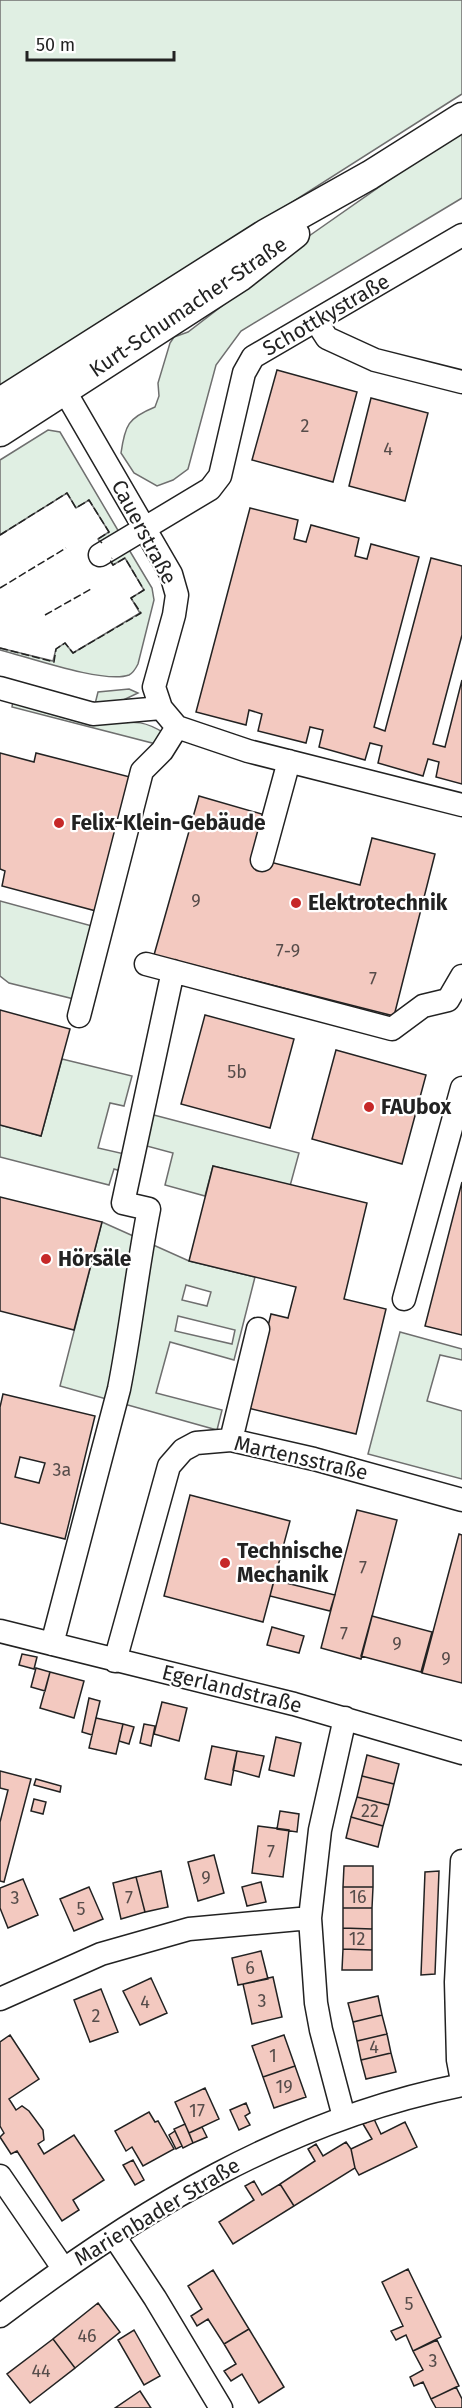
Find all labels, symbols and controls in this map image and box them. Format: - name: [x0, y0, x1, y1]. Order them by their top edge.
- scale bar: [27, 24, 174, 62]
- text: 50 m: [36, 34, 75, 56]
- street label: Kurt-Schumacher-Straße: [84, 231, 292, 383]
- street label: Schottkystraße: [258, 268, 394, 362]
- house number: 2: [301, 415, 310, 437]
- house number: 4: [383, 438, 393, 460]
- street label: Cauerstraße: [106, 475, 182, 589]
- place label: Felix-Klein-Gebäude: [71, 810, 266, 836]
- marker: Felix-Klein-Gebäude: [52, 816, 66, 830]
- house number: 9: [191, 890, 201, 912]
- place label: Elektrotechnik: [308, 890, 448, 916]
- marker: Elektrotechnik: [289, 896, 303, 910]
- house number: 7-9: [276, 940, 300, 962]
- house number: 7: [369, 968, 377, 990]
- house number: 5b: [227, 1061, 247, 1083]
- place label: FAUbox: [381, 1094, 452, 1120]
- marker: FAUbox: [362, 1100, 376, 1114]
- place label: Hörsäle: [58, 1246, 132, 1272]
- marker: Hörsäle: [39, 1252, 53, 1266]
- street label: Martensstraße: [232, 1430, 370, 1486]
- house number: 3a: [53, 1459, 71, 1481]
- place label: Technische Mechanik: [237, 1538, 343, 1588]
- marker: Technische Mechanik: [218, 1556, 232, 1570]
- house number: 7: [359, 1557, 367, 1579]
- house number: 7: [340, 1623, 348, 1645]
- house number: 9: [392, 1633, 402, 1655]
- house number: 9: [441, 1648, 451, 1670]
- street label: Egerlandstraße: [159, 1659, 305, 1719]
- house number: 22: [361, 1800, 379, 1822]
- house number: 7: [267, 1841, 275, 1863]
- house number: 9: [201, 1867, 211, 1889]
- house number: 16: [349, 1886, 367, 1908]
- house number: 3: [11, 1887, 19, 1909]
- house number: 7: [125, 1887, 133, 1909]
- house number: 5: [76, 1898, 86, 1920]
- house number: 12: [349, 1928, 365, 1950]
- house number: 6: [245, 1957, 255, 1979]
- house number: 3: [258, 1990, 266, 2012]
- house number: 4: [140, 1991, 150, 2013]
- house number: 2: [92, 2005, 101, 2027]
- house number: 4: [369, 2036, 379, 2058]
- house number: 1: [269, 2045, 277, 2067]
- house number: 19: [275, 2076, 293, 2098]
- house number: 17: [189, 2100, 205, 2122]
- street label: Marienbader Straße: [69, 2152, 245, 2272]
- house number: 5: [404, 2293, 414, 2315]
- house number: 46: [77, 2325, 97, 2347]
- house number: 3: [429, 2350, 437, 2372]
- house number: 44: [31, 2360, 51, 2382]

